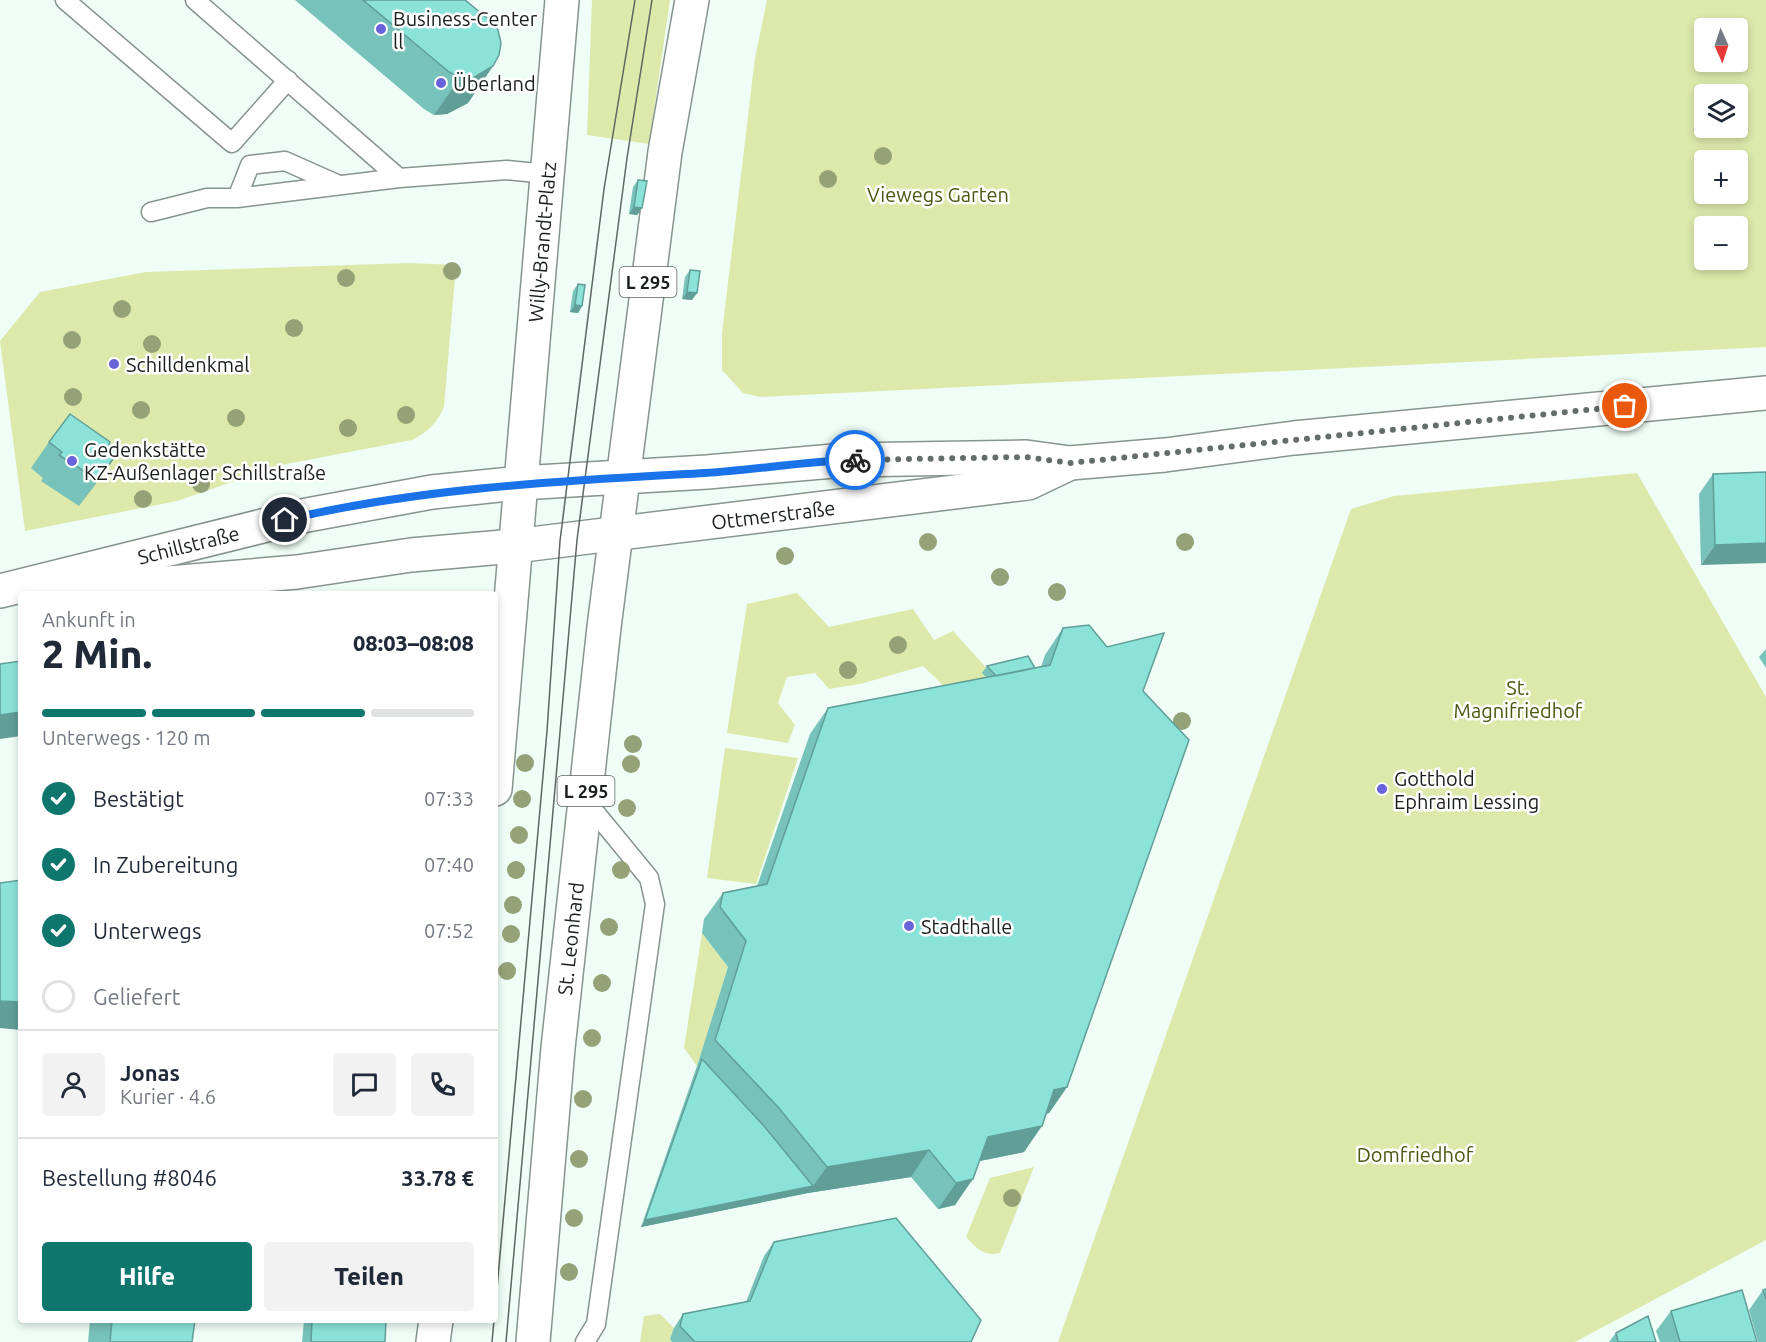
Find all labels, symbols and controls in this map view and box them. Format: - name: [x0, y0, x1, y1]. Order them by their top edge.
- place label: Business-Center ll: [393, 7, 538, 53]
- north arrow: [1694, 18, 1748, 72]
- map controls: [1694, 18, 1748, 270]
- marker: Business-Center ll: [374, 22, 388, 36]
- place label: Überland: [453, 72, 536, 95]
- marker: Überland: [434, 76, 448, 90]
- button: layers: [1694, 84, 1748, 138]
- button: +: [1694, 150, 1748, 204]
- street label: Willy-Brandt-Platz: [523, 161, 560, 323]
- park label: Viewegs Garten: [867, 183, 1009, 206]
- button: −: [1694, 216, 1748, 270]
- road number: L 295: [620, 267, 676, 297]
- place label: Schilldenkmal: [126, 353, 250, 376]
- marker: Schilldenkmal: [107, 357, 121, 371]
- pin: [1599, 380, 1650, 431]
- icon: bag: [1608, 389, 1641, 422]
- courier: [825, 430, 885, 490]
- place label: Gedenkstätte KZ-Außenlager Schillstraße: [84, 438, 326, 484]
- icon: bike: [839, 444, 872, 477]
- marker: Gedenkstätte KZ-Außenlager Schillstraße: [65, 454, 79, 468]
- pin: [259, 494, 310, 545]
- street label: Ottmerstraße: [710, 495, 836, 533]
- icon: home: [268, 503, 301, 536]
- street label: Schillstraße: [135, 521, 242, 568]
- text: Ankunft in: [42, 608, 136, 631]
- text: 08:03–08:08: [353, 630, 474, 655]
- text: 2 Min.: [42, 632, 152, 675]
- park label: St. Magnifriedhof: [1454, 676, 1583, 722]
- text: Unterwegs · 120 m: [42, 726, 210, 749]
- place label: Gotthold Ephraim Lessing: [1394, 767, 1539, 813]
- road number: L 295: [558, 776, 614, 806]
- icon: check: [42, 782, 75, 815]
- marker: Gotthold Ephraim Lessing: [1375, 782, 1389, 796]
- text: Bestätigt: [93, 786, 184, 811]
- text: 07:33: [424, 787, 474, 810]
- icon: check: [42, 848, 75, 881]
- text: In Zubereitung: [93, 852, 238, 877]
- text: 07:40: [424, 853, 474, 876]
- street label: St. Leonhard: [552, 881, 588, 996]
- icon: check: [42, 914, 75, 947]
- place label: Stadthalle: [921, 915, 1012, 938]
- text: Unterwegs: [93, 918, 202, 943]
- text: 07:52: [424, 919, 474, 942]
- marker: Stadthalle: [902, 919, 916, 933]
- text: Geliefert: [93, 984, 180, 1009]
- button: person: [42, 1053, 105, 1116]
- button: chat: [333, 1053, 396, 1116]
- button: phone: [411, 1053, 474, 1116]
- text: Jonas: [120, 1060, 180, 1085]
- text: Kurier · 4.6: [120, 1085, 216, 1108]
- park label: Domfriedhof: [1357, 1143, 1474, 1166]
- text: Bestellung #8046: [42, 1165, 217, 1190]
- text: 33.78 €: [401, 1165, 474, 1190]
- button: Hilfe: [42, 1242, 252, 1311]
- button: Teilen: [264, 1242, 474, 1311]

